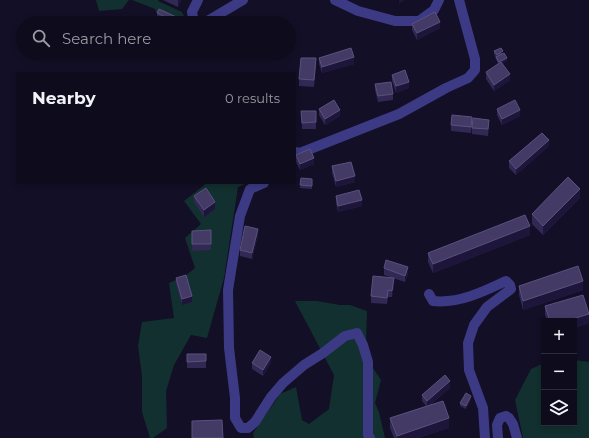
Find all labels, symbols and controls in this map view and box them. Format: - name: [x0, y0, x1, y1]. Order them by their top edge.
- search box: [16, 16, 296, 60]
- icon: search: [30, 27, 52, 49]
- text: Search here: [62, 29, 151, 48]
- text: Nearby: [32, 88, 96, 108]
- text: 0 results: [225, 90, 280, 106]
- map controls: [541, 318, 577, 426]
- button: +: [541, 318, 577, 354]
- button: −: [541, 354, 577, 390]
- button: layers: [541, 390, 577, 426]

